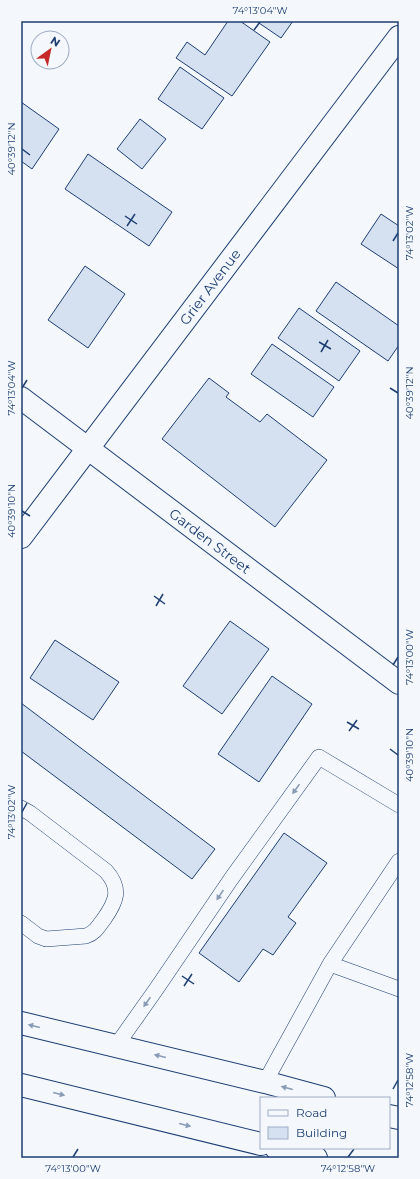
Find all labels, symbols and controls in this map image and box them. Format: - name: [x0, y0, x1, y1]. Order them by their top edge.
- text: 74°13'04"W: [232, 4, 288, 17]
- north arrow: [30, 30, 70, 70]
- text: N: [48, 33, 63, 50]
- text: 40°39'12"N: [5, 122, 18, 176]
- text: 74°13'02"W: [403, 206, 416, 260]
- street label: Grier Avenue: [176, 245, 244, 329]
- text: 74°13'04"W: [5, 360, 18, 416]
- text: 40°39'12"N: [403, 366, 416, 420]
- text: 40°39'10"N: [5, 484, 18, 538]
- street label: Garden Street: [165, 504, 255, 578]
- text: 74°13'00"W: [403, 629, 416, 685]
- text: 40°39'10"N: [403, 728, 416, 782]
- one-way arrow: [292, 783, 300, 794]
- text: 74°13'02"W: [5, 785, 18, 839]
- one-way arrow: [217, 889, 224, 900]
- one-way arrow: [143, 997, 151, 1007]
- one-way arrow: [28, 1023, 40, 1029]
- one-way arrow: [154, 1053, 167, 1059]
- text: 74°12'58"W: [403, 1053, 416, 1107]
- one-way arrow: [280, 1085, 292, 1091]
- one-way arrow: [53, 1091, 65, 1097]
- legend: [260, 1097, 390, 1149]
- text: Road: [296, 1105, 327, 1120]
- one-way arrow: [179, 1123, 191, 1129]
- text: Building: [296, 1125, 347, 1140]
- text: 74°13'00"W: [45, 1162, 101, 1175]
- text: 74°12'58"W: [321, 1162, 375, 1175]

